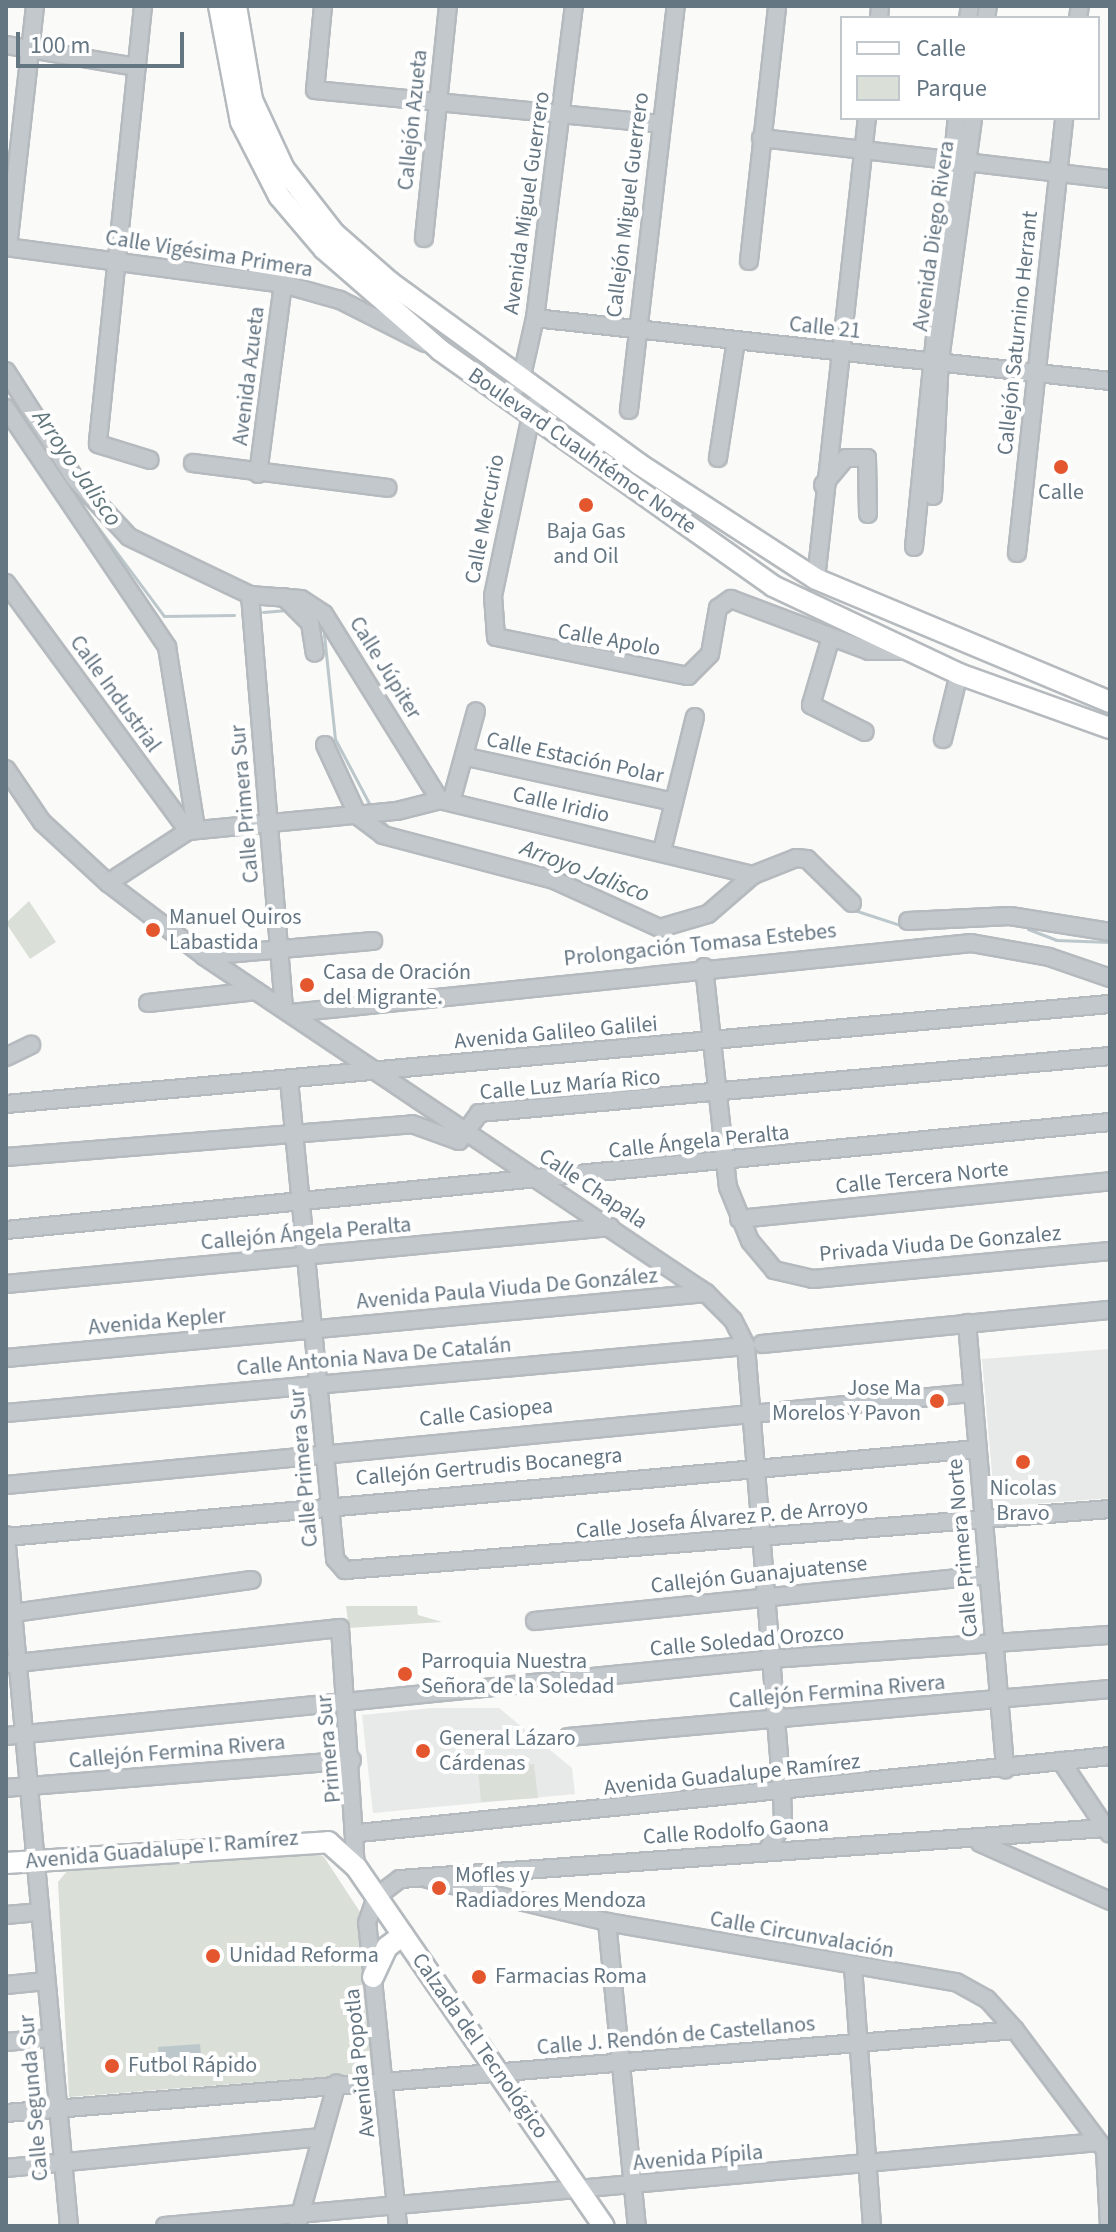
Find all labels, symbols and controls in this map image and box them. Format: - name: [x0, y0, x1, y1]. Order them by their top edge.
- scale bar: [20, 16, 188, 66]
- legend: [840, 16, 1100, 120]
- text: 100 m: [30, 28, 90, 63]
- text: Calle: [916, 31, 966, 66]
- street label: Callejón Azueta: [392, 48, 434, 192]
- text: Parque: [916, 71, 987, 106]
- street label: Avenida Miguel Guerrero: [498, 90, 556, 316]
- street label: Callejón Miguel Guerrero: [601, 91, 655, 319]
- street label: Avenida Diego Rivera: [908, 139, 960, 333]
- street label: Callejón Saturnino Herrant: [992, 210, 1044, 456]
- street label: Calle Vigésima Primera: [103, 225, 315, 283]
- street label: Avenida Azueta: [227, 305, 271, 447]
- street label: Calle 21: [788, 311, 862, 345]
- street label: Boulevard Cuauhtémoc Norte: [463, 362, 701, 540]
- water label: Arroyo Jalisco: [26, 404, 128, 532]
- street label: Calle Mercurio: [459, 452, 511, 586]
- marker: Calle: [1052, 458, 1070, 476]
- place label: Calle: [1038, 480, 1084, 506]
- marker: Baja Gas and Oil: [577, 496, 595, 514]
- place label: Baja Gas and Oil: [547, 518, 625, 570]
- street label: Calle Júpiter: [343, 612, 427, 724]
- street label: Calle Apolo: [556, 618, 662, 662]
- street label: Calle Industrial: [64, 630, 166, 758]
- street label: Calle Primera Sur: [225, 724, 265, 884]
- street label: Calle Estación Polar: [484, 726, 666, 790]
- street label: Calle Iridio: [510, 781, 612, 829]
- water label: Arroyo Jalisco: [516, 833, 654, 909]
- place label: Manuel Quiros Labastida: [169, 904, 302, 956]
- street label: Prolongación Tomasa Estebes: [562, 918, 838, 972]
- marker: Manuel Quiros Labastida: [144, 921, 162, 939]
- place label: Casa de Oración del Migrante.: [323, 959, 471, 1010]
- marker: Casa de Oración del Migrante.: [298, 976, 316, 994]
- street label: Avenida Galileo Galilei: [453, 1011, 659, 1055]
- street label: Calle Luz María Rico: [478, 1064, 662, 1106]
- street label: Calle Ángela Peralta: [607, 1119, 791, 1165]
- street label: Calle Chapala: [534, 1143, 652, 1235]
- street label: Calle Tercera Norte: [834, 1156, 1010, 1200]
- street label: Callejón Ángela Peralta: [200, 1212, 412, 1256]
- street label: Privada Viuda De Gonzalez: [818, 1220, 1062, 1268]
- street label: Avenida Paula Viuda De González: [355, 1263, 659, 1315]
- street label: Avenida Kepler: [87, 1303, 227, 1341]
- street label: Calle Antonia Nava De Catalán: [235, 1332, 513, 1382]
- place label: Jose Ma Morelos Y Pavon: [772, 1375, 921, 1426]
- street label: Calle Primera Sur: [284, 1388, 324, 1548]
- marker: Jose Ma Morelos Y Pavon: [928, 1392, 946, 1410]
- street label: Calle Casiopea: [418, 1393, 554, 1433]
- street label: Callejón Gertrudis Bocanegra: [354, 1442, 624, 1492]
- marker: Nicolas Bravo: [1014, 1453, 1032, 1471]
- street label: Calle Primera Norte: [942, 1458, 984, 1638]
- place label: Nicolas Bravo: [989, 1475, 1057, 1526]
- street label: Calle Josefa Álvarez P. de Arroyo: [575, 1493, 869, 1545]
- street label: Callejón Guanajuatense: [649, 1550, 869, 1600]
- street label: Calle Soledad Orozco: [649, 1619, 845, 1663]
- place label: Parroquia Nuestra Señora de la Soledad: [421, 1648, 615, 1700]
- marker: Parroquia Nuestra Señora de la Soledad: [396, 1665, 414, 1683]
- street label: Callejón Fermina Rivera: [728, 1669, 946, 1715]
- street label: Primera Sur: [311, 1694, 347, 1804]
- place label: General Lázaro Cárdenas: [439, 1725, 576, 1776]
- street label: Callejón Fermina Rivera: [68, 1729, 286, 1775]
- marker: General Lázaro Cárdenas: [414, 1742, 432, 1760]
- street label: Avenida Guadalupe Ramírez: [602, 1748, 862, 1802]
- street label: Calle Rodolfo Gaona: [642, 1811, 830, 1851]
- street label: Avenida Guadalupe I. Ramírez: [25, 1825, 299, 1875]
- place label: Mofles y Radiadores Mendoza: [455, 1862, 646, 1914]
- marker: Mofles y Radiadores Mendoza: [430, 1879, 448, 1897]
- street label: Calle Circunvalación: [708, 1906, 896, 1964]
- place label: Unidad Reforma: [229, 1943, 379, 1969]
- marker: Unidad Reforma: [204, 1947, 222, 1965]
- street label: Calzada del Tecnológico: [406, 1948, 554, 2144]
- place label: Farmacias Roma: [495, 1964, 647, 1990]
- marker: Farmacias Roma: [470, 1968, 488, 1986]
- street label: Avenida Popotla: [339, 1987, 381, 2139]
- street label: Calle J. Rendón de Castellanos: [536, 2011, 816, 2061]
- street label: Calle Segunda Sur: [14, 2014, 54, 2182]
- place label: Futbol Rápido: [128, 2053, 257, 2079]
- marker: Futbol Rápido: [103, 2057, 121, 2075]
- street label: Avenida Pípila: [632, 2139, 764, 2177]

